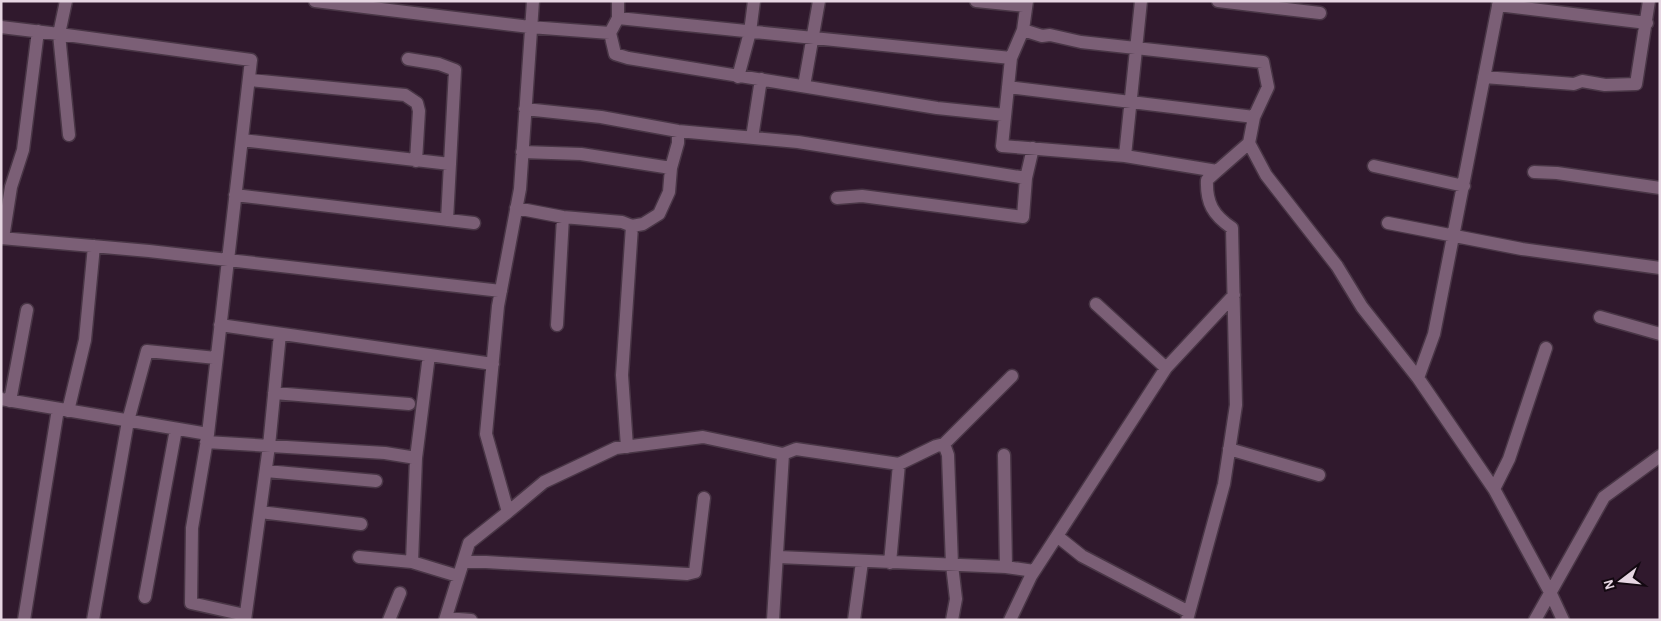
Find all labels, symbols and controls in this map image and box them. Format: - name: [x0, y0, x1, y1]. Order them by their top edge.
- north arrow: [1596, 556, 1646, 606]
- text: N: [1601, 578, 1618, 591]

